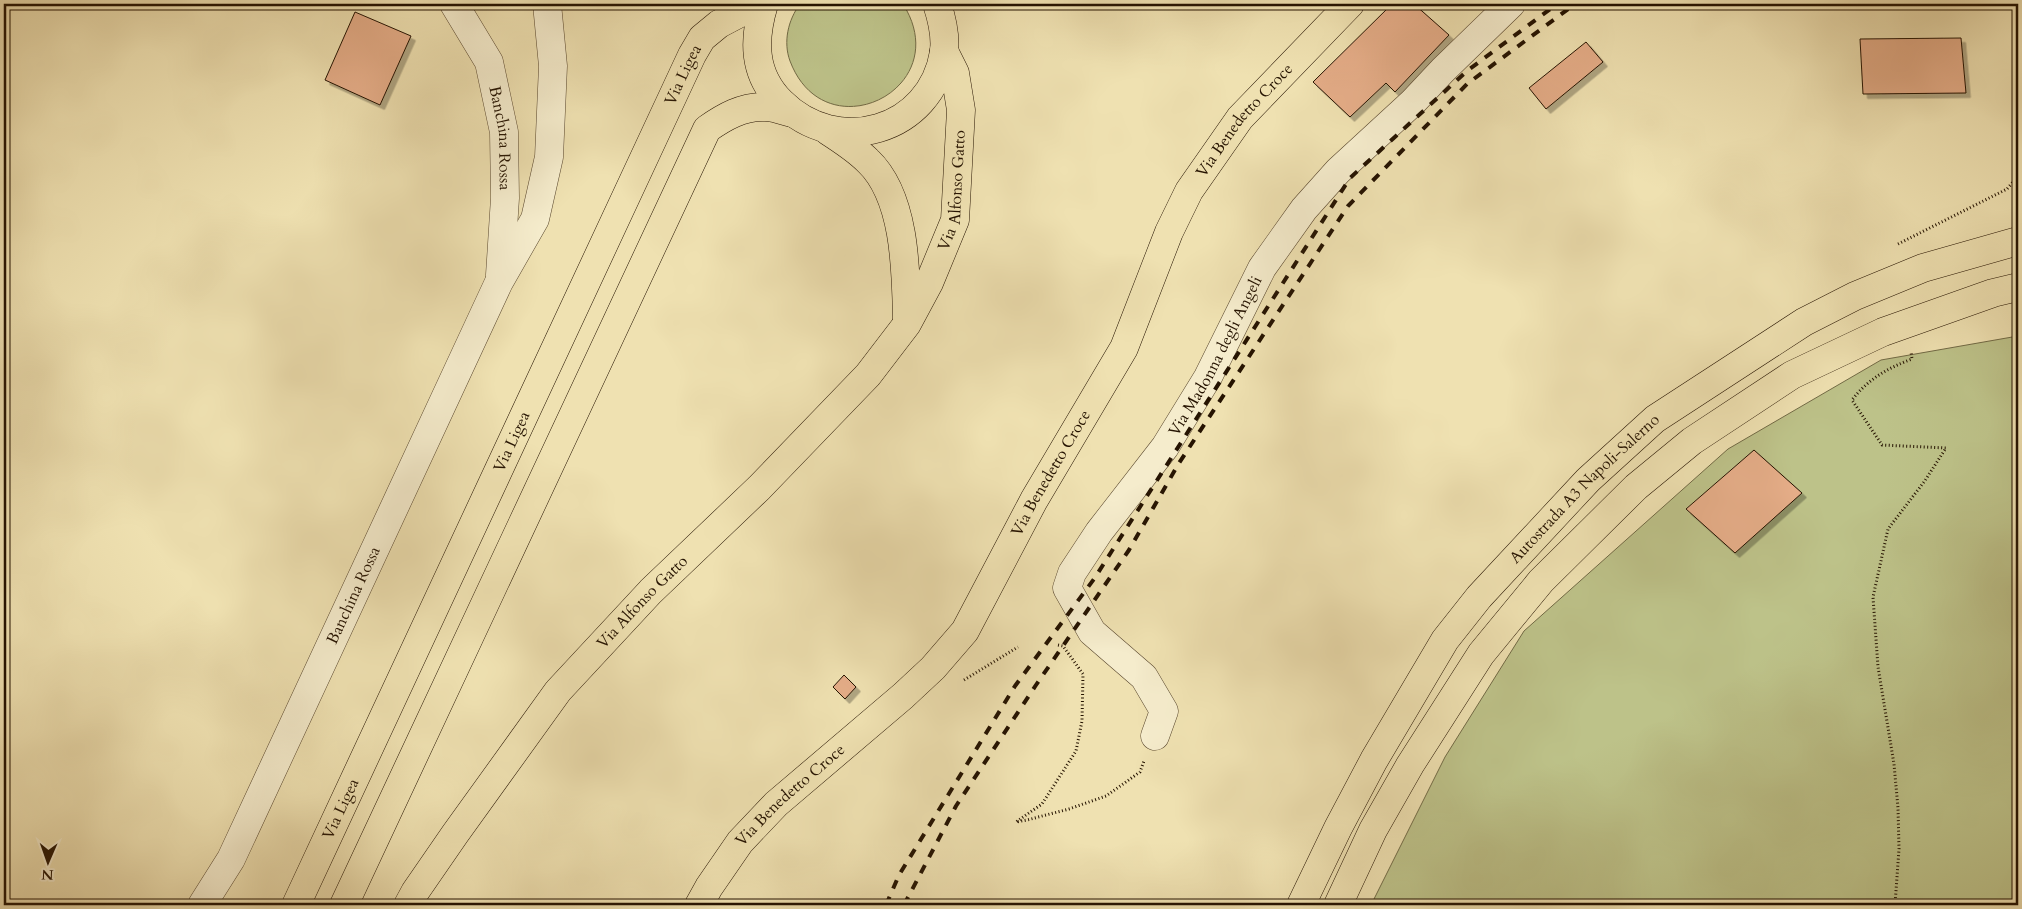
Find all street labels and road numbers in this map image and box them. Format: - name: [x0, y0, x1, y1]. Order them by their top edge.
- street label: Via Ligea: [659, 40, 707, 109]
- street label: Via Benedetto Croce: [1191, 59, 1298, 182]
- street label: Banchina Rossa: [483, 84, 516, 190]
- street label: Via Alfonso Gatto: [933, 129, 971, 254]
- street label: Via Madonna degli Angeli: [1163, 272, 1268, 440]
- street label: Via Benedetto Croce: [1006, 406, 1096, 540]
- street label: Via Ligea: [488, 408, 535, 476]
- street label: Autostrada A3 Napoli-Salerno: [1505, 409, 1665, 568]
- street label: Banchina Rossa: [321, 543, 386, 648]
- street label: Via Alfonso Gatto: [592, 550, 693, 654]
- street label: Via Benedetto Croce: [730, 739, 850, 851]
- street label: Via Ligea: [317, 775, 364, 843]

